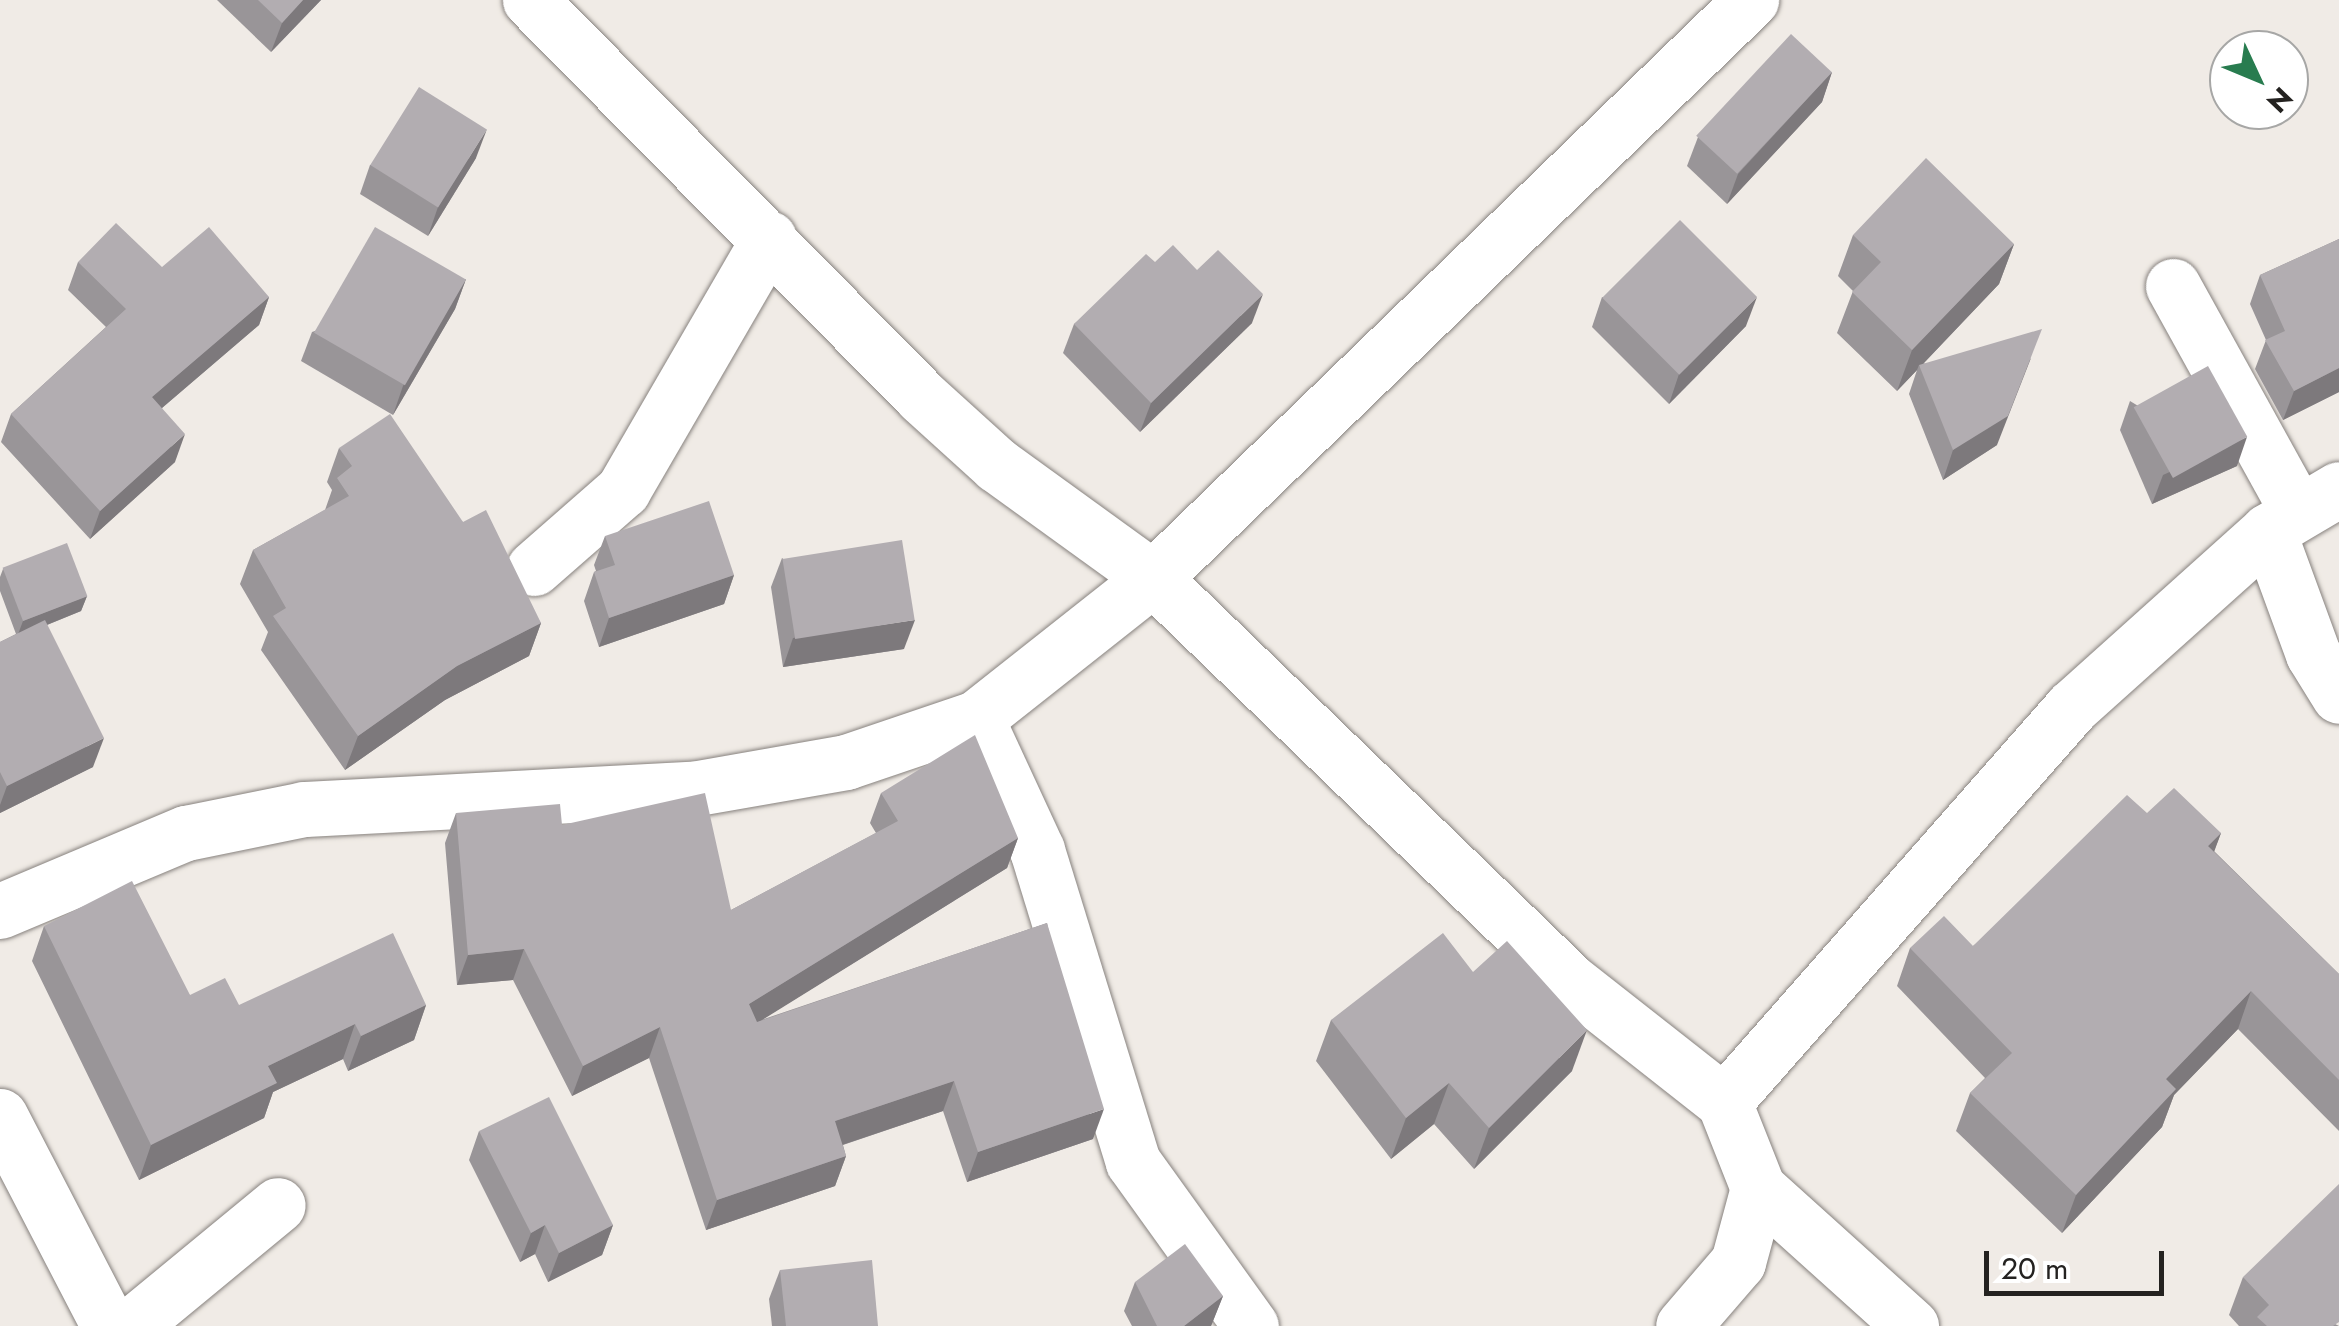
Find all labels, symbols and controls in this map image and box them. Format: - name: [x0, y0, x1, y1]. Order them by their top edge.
- north arrow: [2209, 30, 2309, 130]
- text: N: [2257, 78, 2302, 122]
- scale bar: [1989, 1231, 2169, 1293]
- text: 20 m: [2001, 1247, 2068, 1290]

